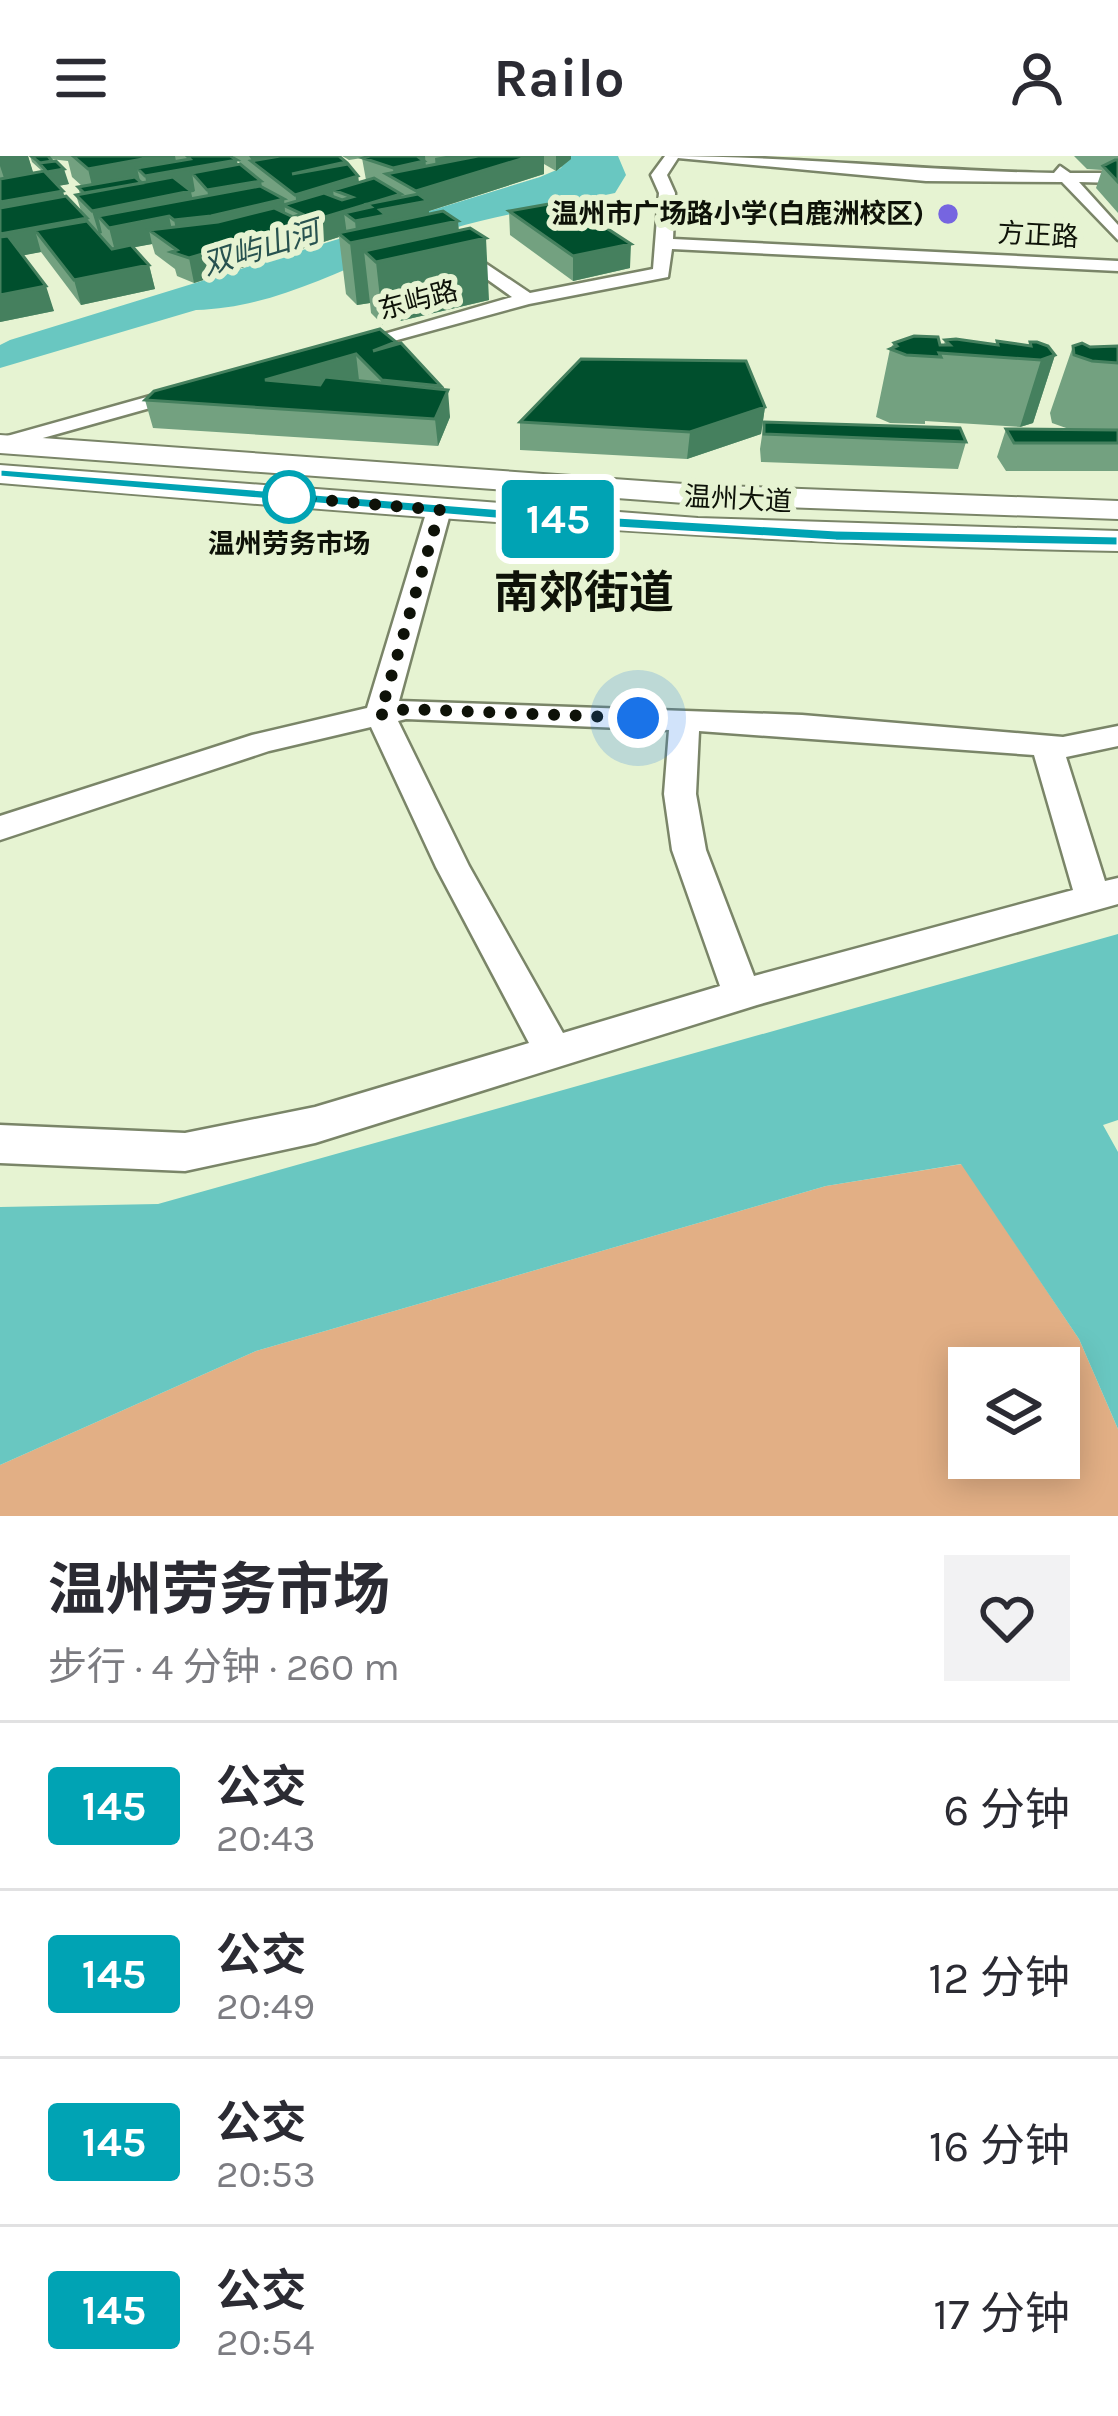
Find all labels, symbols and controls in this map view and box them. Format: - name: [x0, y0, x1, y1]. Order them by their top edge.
- icon: menu: [48, 45, 114, 111]
- icon: person: [1004, 45, 1070, 111]
- text: Railo: [493, 46, 625, 110]
- place label: 温州市广场路小学(白鹿洲校区): [551, 198, 924, 230]
- marker: 温州市广场路小学(白鹿洲校区): [935, 201, 961, 227]
- water label: 双屿山河: [198, 212, 328, 283]
- street label: 方正路: [997, 217, 1079, 253]
- street label: 东屿路: [375, 274, 461, 326]
- marker: 温州劳务市场: [264, 472, 314, 522]
- line badge: 145: [489, 480, 627, 558]
- street label: 温州大道: [683, 480, 793, 518]
- text: 145: [526, 494, 590, 544]
- place label: 温州劳务市场: [208, 528, 370, 560]
- district label: 南郊街道: [494, 567, 674, 619]
- your location: [608, 688, 668, 748]
- map controls: [948, 1347, 1080, 1479]
- button: layers: [948, 1347, 1080, 1479]
- button: heart: [944, 1555, 1070, 1681]
- text: 温州劳务市场: [48, 1557, 390, 1623]
- text: 步行 · 4 分钟 · 260 m: [48, 1644, 400, 1690]
- text: 公交: [216, 1761, 306, 1813]
- text: 145: [82, 1781, 146, 1831]
- text: 6 分钟: [944, 1784, 1070, 1836]
- text: 20:43: [216, 1815, 316, 1861]
- text: 公交: [216, 1929, 306, 1981]
- text: 145: [82, 1949, 146, 1999]
- text: 12 分钟: [928, 1952, 1070, 2004]
- text: 20:49: [216, 1983, 315, 2029]
- text: 公交: [216, 2097, 306, 2149]
- text: 145: [82, 2117, 146, 2167]
- text: 16 分钟: [929, 2120, 1070, 2172]
- text: 20:53: [216, 2151, 316, 2197]
- text: 公交: [216, 2265, 306, 2317]
- text: 145: [82, 2285, 146, 2335]
- text: 17 分钟: [933, 2288, 1070, 2340]
- text: 20:54: [216, 2319, 315, 2365]

